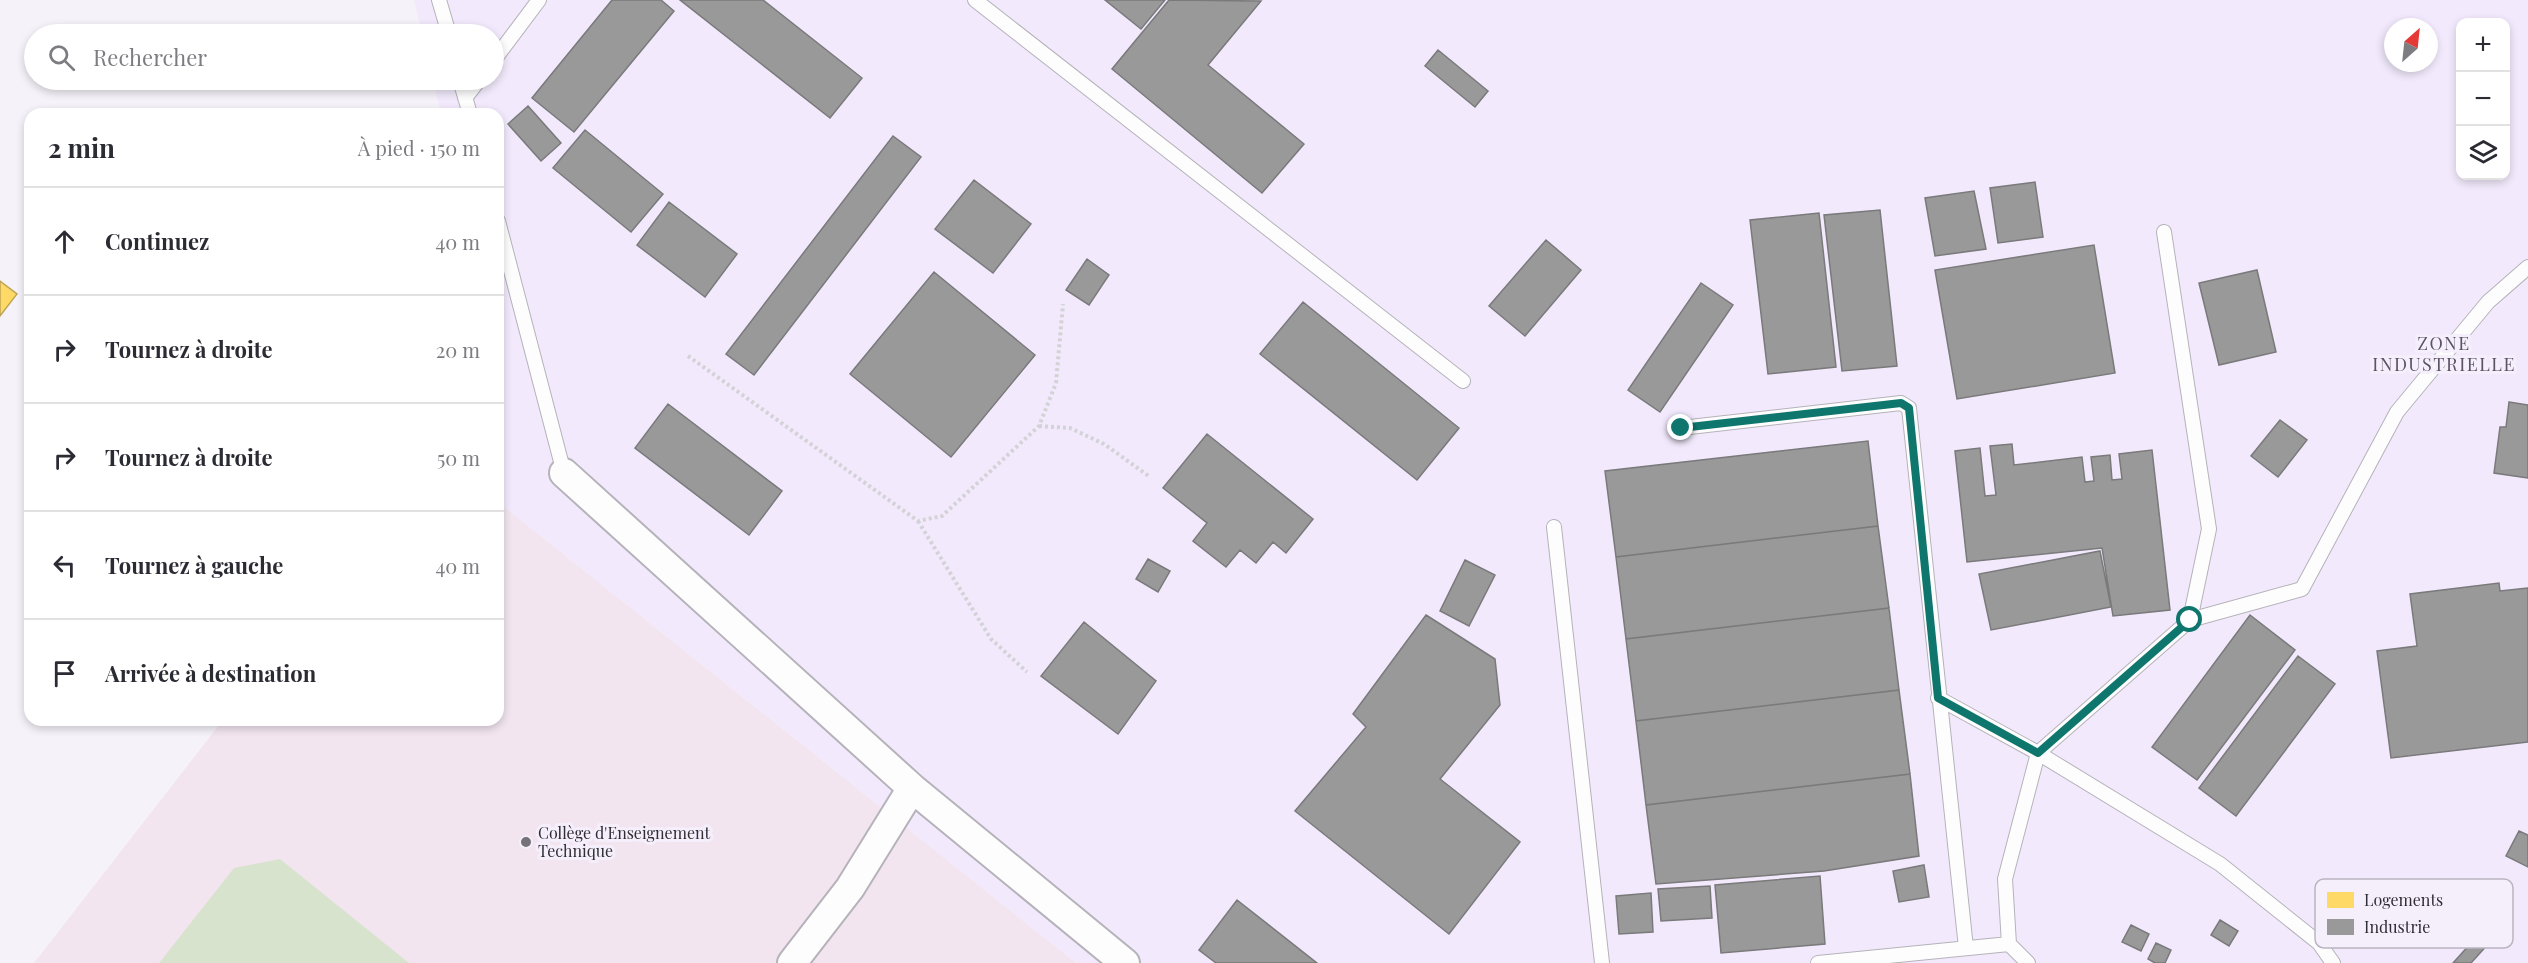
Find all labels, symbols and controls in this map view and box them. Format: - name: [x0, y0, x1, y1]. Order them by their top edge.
- north arrow: [2384, 18, 2438, 72]
- map controls: [2456, 18, 2510, 180]
- button: +: [2456, 18, 2510, 72]
- search box: [24, 24, 504, 90]
- icon: search: [45, 41, 78, 74]
- text: Rechercher: [93, 42, 207, 72]
- button: −: [2456, 72, 2510, 126]
- button: layers: [2456, 126, 2510, 180]
- text: 2 min: [48, 130, 115, 165]
- text: À pied · 150 m: [358, 134, 480, 161]
- icon: ahead: [48, 225, 81, 258]
- text: Continuez: [105, 226, 209, 256]
- text: 40 m: [435, 228, 480, 255]
- district label: ZONE INDUSTRIELLE: [2372, 331, 2516, 376]
- icon: right: [48, 333, 81, 366]
- text: Tournez à droite: [105, 334, 273, 364]
- text: 20 m: [436, 336, 480, 363]
- route end: [1667, 414, 1693, 440]
- icon: right: [48, 441, 81, 474]
- text: Tournez à droite: [105, 442, 273, 472]
- text: 50 m: [437, 444, 480, 471]
- icon: left: [48, 549, 81, 582]
- text: Tournez à gauche: [105, 550, 283, 580]
- text: 40 m: [435, 552, 480, 579]
- route start: [2176, 606, 2202, 632]
- icon: arrive: [48, 657, 81, 690]
- text: Arrivée à destination: [105, 658, 316, 688]
- place label: Collège d'Enseignement Technique: [538, 822, 711, 861]
- marker: Collège d'Enseignement Technique: [519, 835, 533, 849]
- legend: [2315, 879, 2513, 948]
- text: Logements: [2364, 889, 2443, 910]
- text: Industrie: [2364, 916, 2430, 937]

